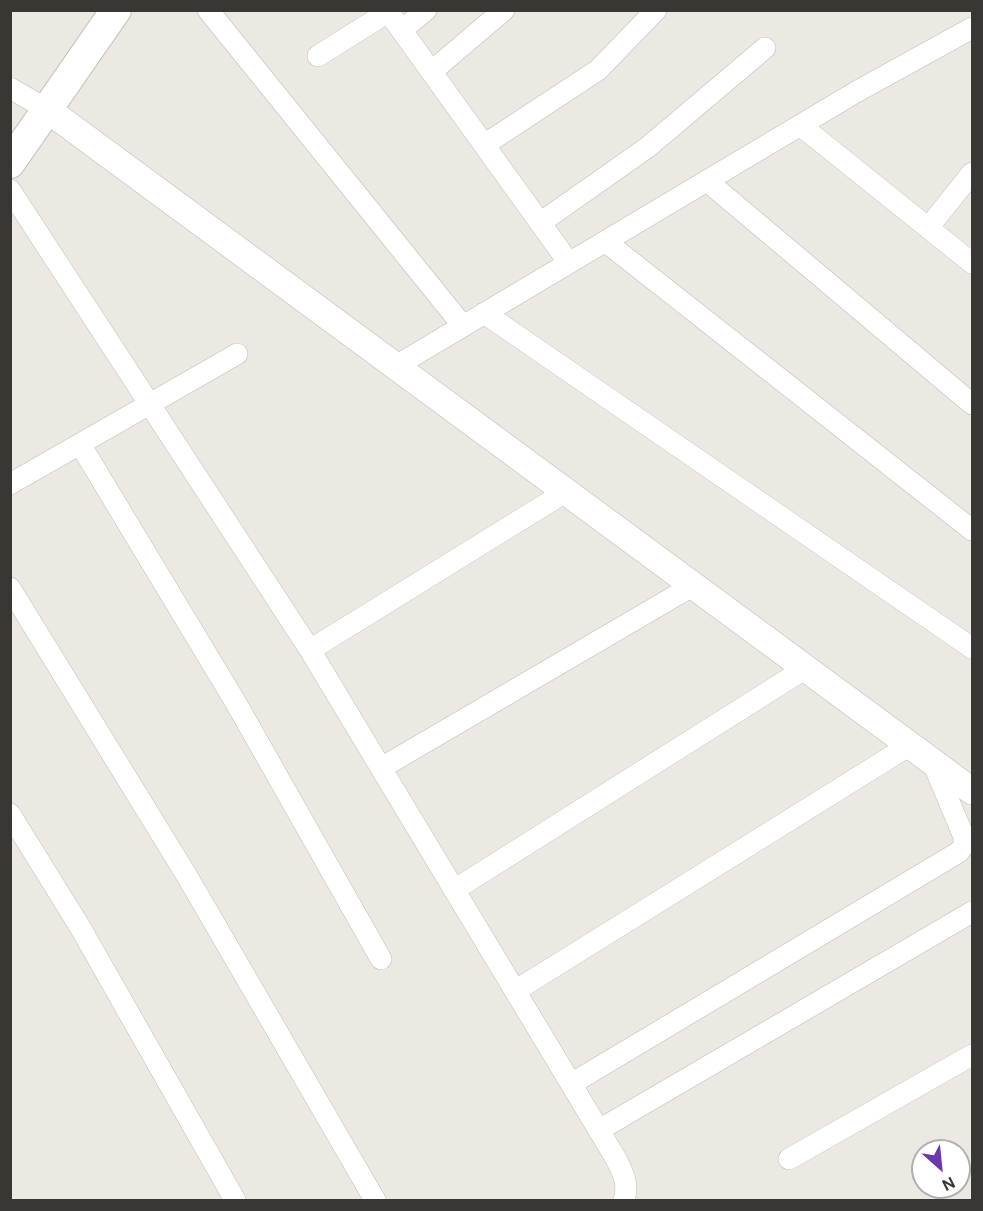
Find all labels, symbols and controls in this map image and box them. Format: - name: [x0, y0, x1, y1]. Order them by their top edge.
- north arrow: [911, 1139, 971, 1199]
- text: N: [939, 1172, 958, 1196]

